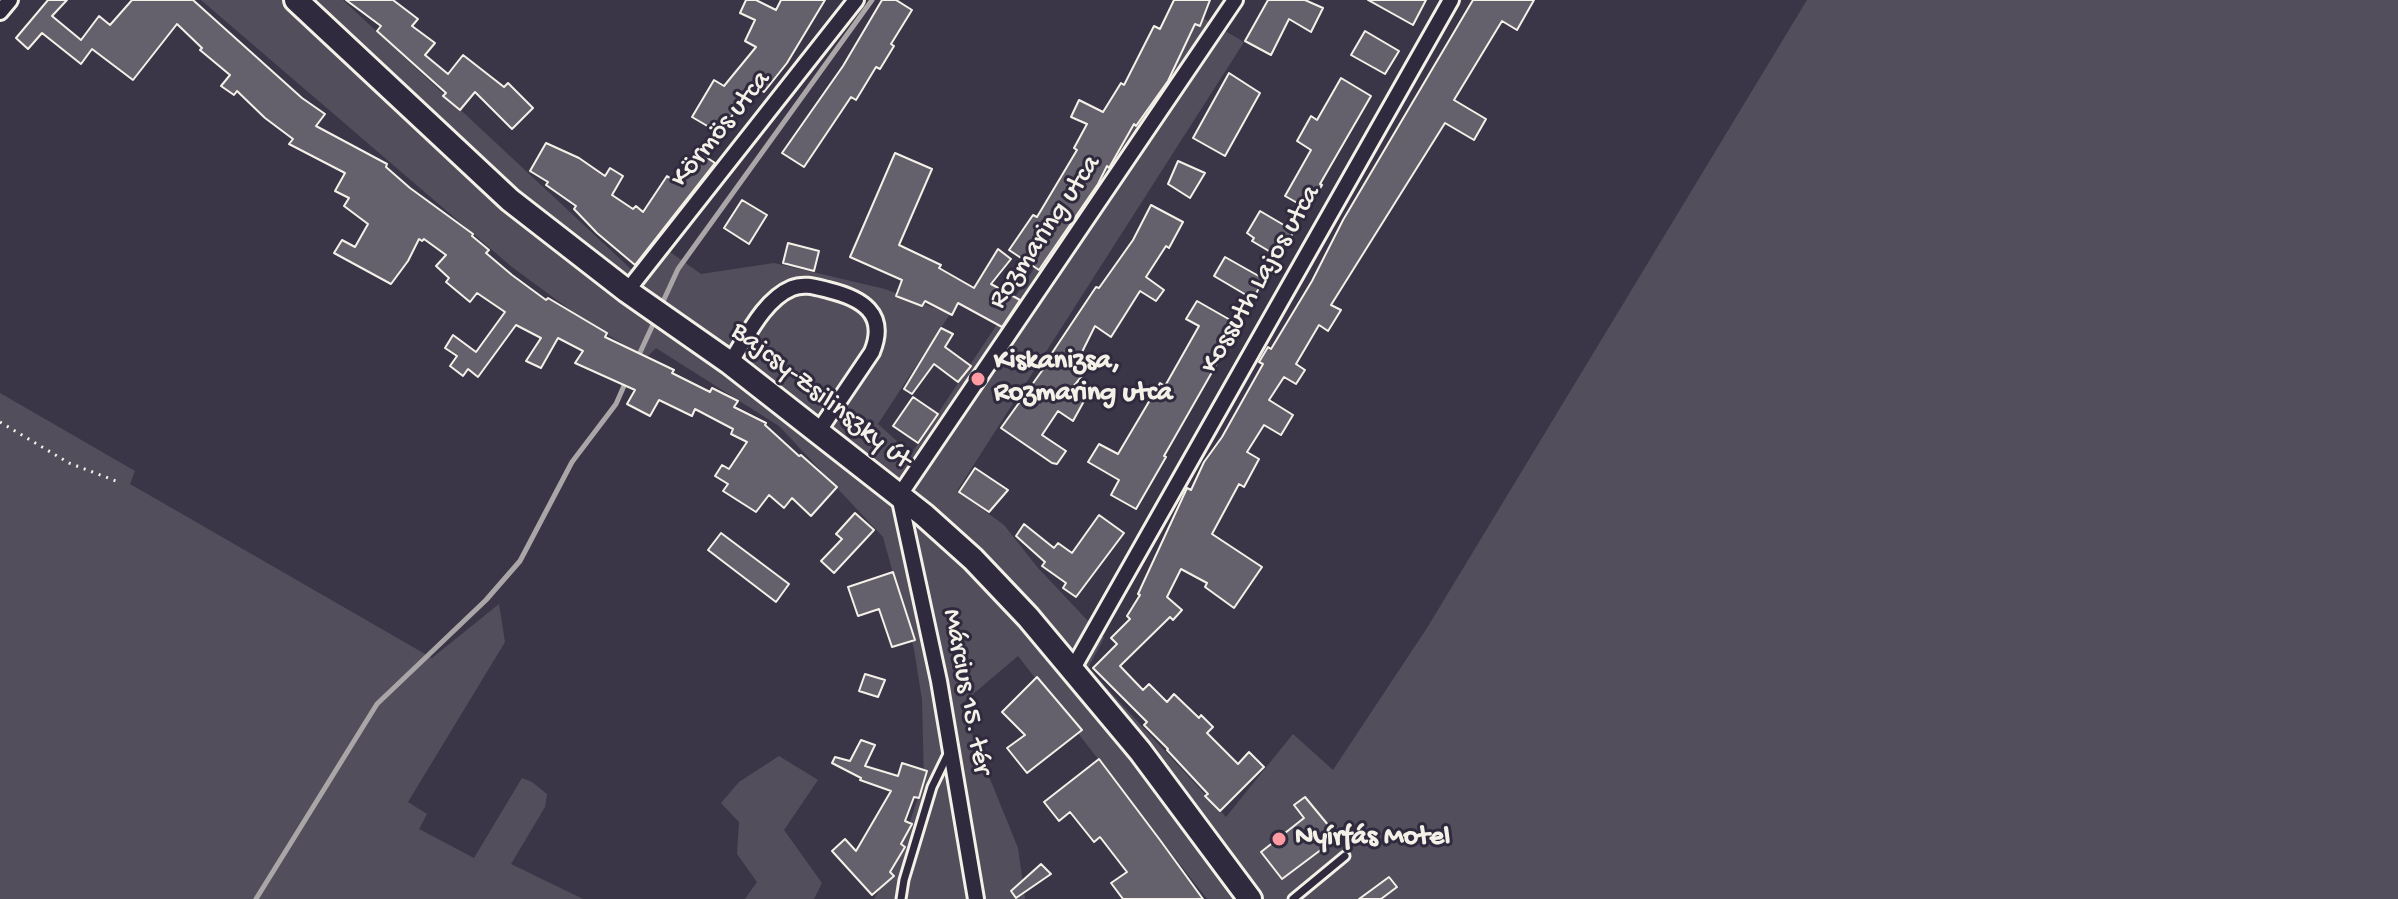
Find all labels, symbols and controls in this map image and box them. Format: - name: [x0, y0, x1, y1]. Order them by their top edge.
- street label: Körmös utca: [665, 65, 779, 195]
- street label: Rozmaring utca: [982, 150, 1110, 316]
- street label: Kossuth Lajos utca: [1194, 180, 1330, 380]
- street label: Bajcsy-Zsilinszky út: [723, 316, 917, 478]
- place label: Kiskanizsa, Rozmaring utca: [994, 346, 1172, 412]
- marker: Kiskanizsa, Rozmaring utca: [969, 370, 987, 388]
- street label: Március 15. tér: [933, 606, 997, 778]
- place label: Nyírfás Motel: [1295, 822, 1450, 856]
- marker: Nyírfás Motel: [1270, 830, 1288, 848]

